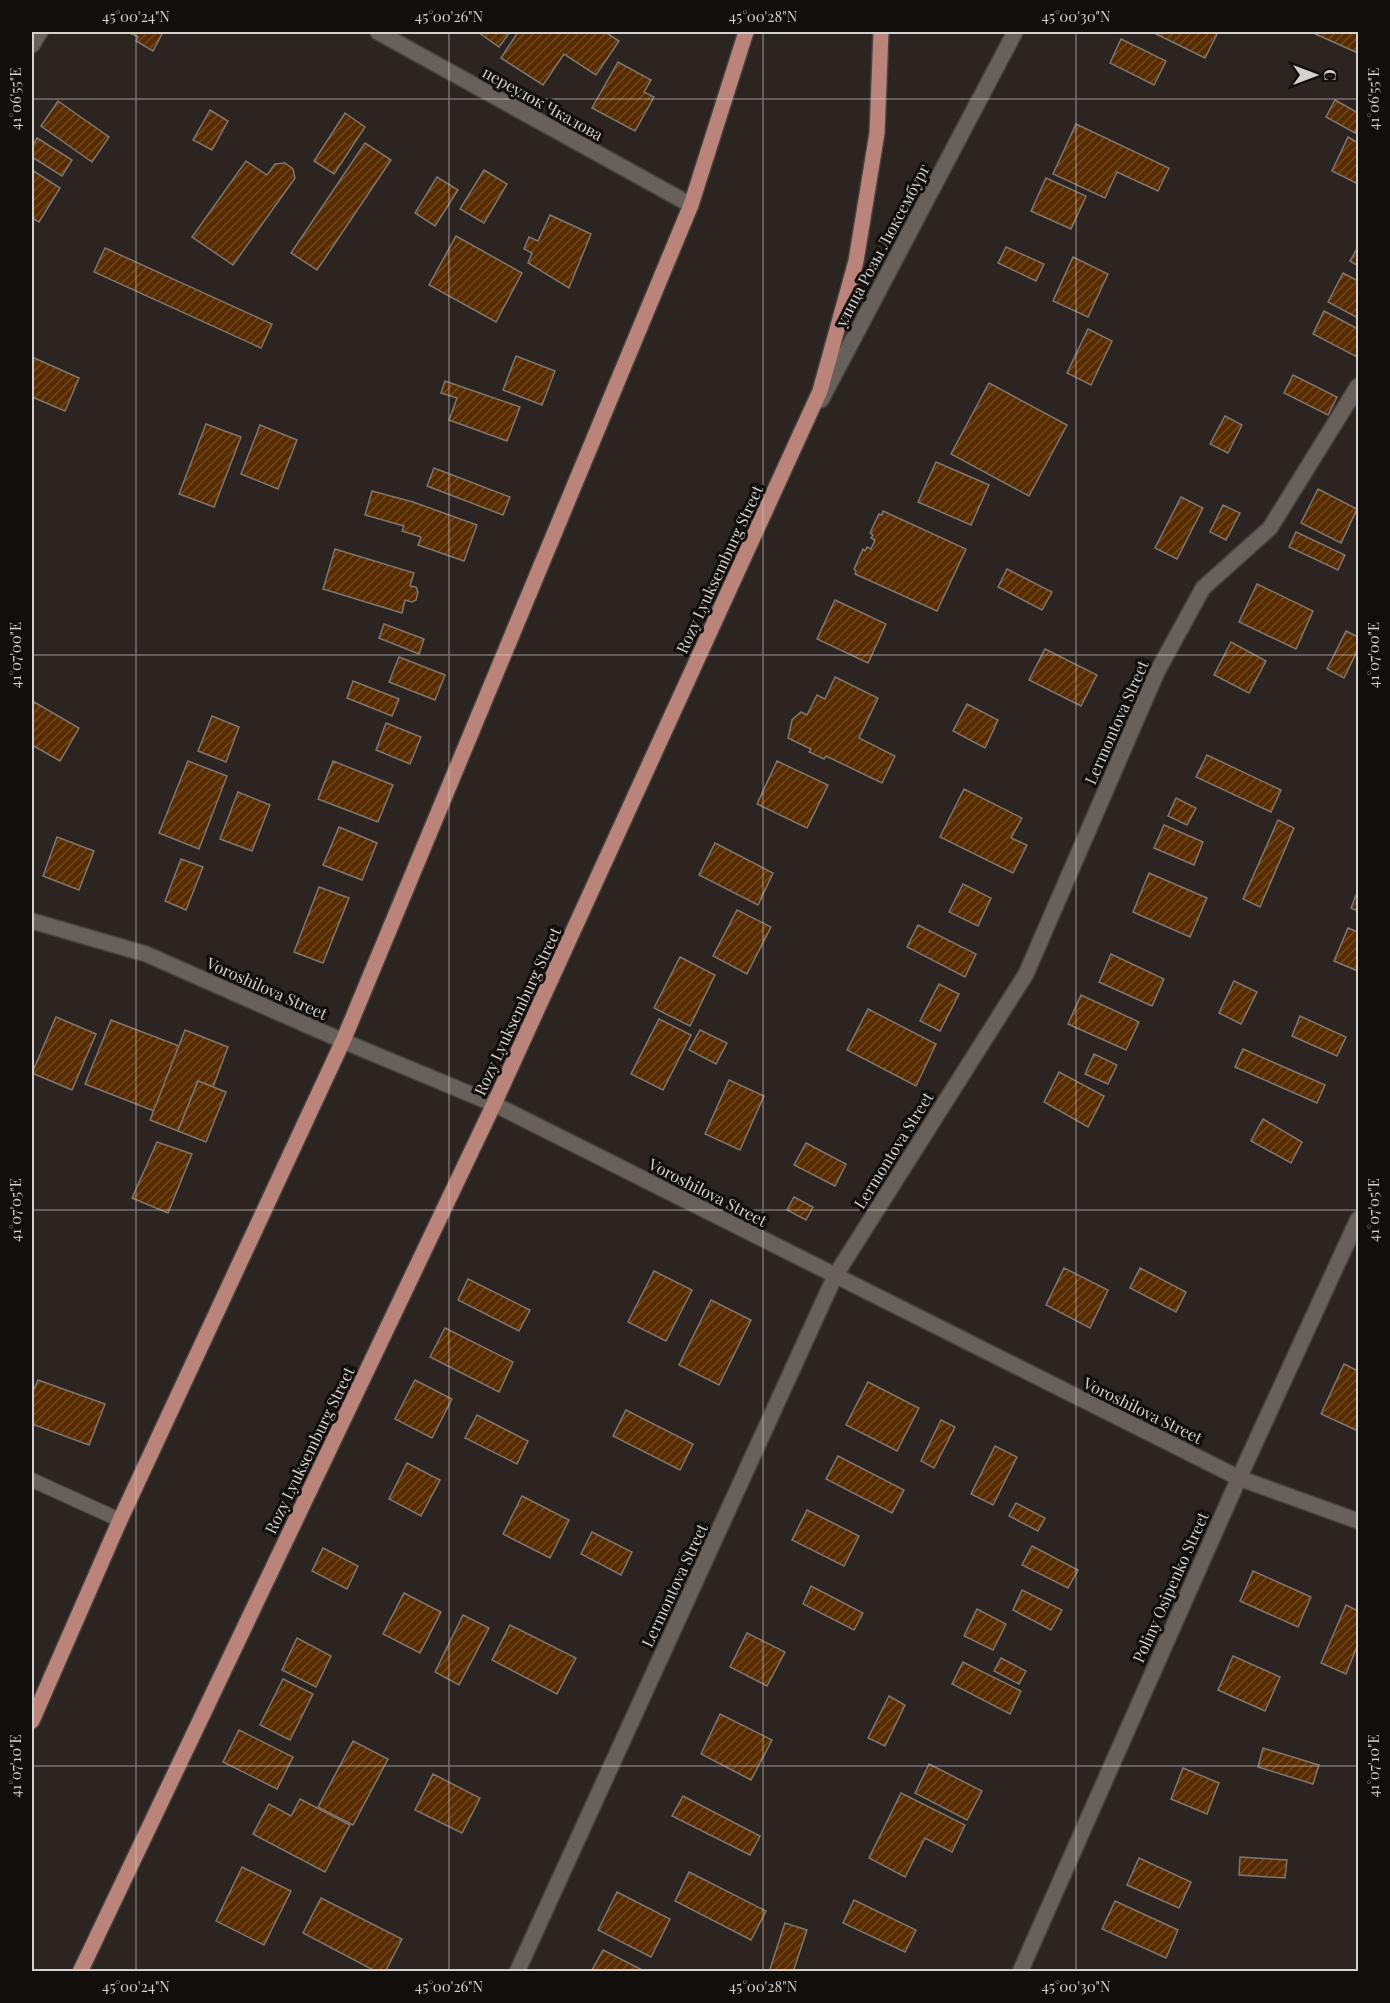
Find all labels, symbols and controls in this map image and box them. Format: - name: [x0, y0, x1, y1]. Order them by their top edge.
- text: 45°00'24"N: [102, 6, 170, 26]
- text: 45°00'26"N: [415, 6, 484, 26]
- text: 45°00'28"N: [729, 6, 798, 26]
- text: 45°00'30"N: [1041, 6, 1111, 26]
- north arrow: [1285, 45, 1345, 105]
- street label: переулок Чкалова: [479, 61, 607, 145]
- text: 41°06'55"E: [5, 68, 25, 130]
- text: 41°06'55"E: [1363, 68, 1383, 130]
- text: С: [1320, 69, 1341, 81]
- street label: улица Розы Люксембург: [830, 160, 934, 331]
- street label: Rozy Lyuksemburg Street: [671, 481, 767, 656]
- text: 41°07'00"E: [5, 622, 25, 688]
- text: 41°07'00"E: [1363, 622, 1383, 688]
- street label: Lermontova Street: [1079, 656, 1153, 787]
- street label: Rozy Lyuksemburg Street: [469, 923, 565, 1098]
- street label: Voroshilova Street: [202, 952, 331, 1024]
- street label: Lermontova Street: [849, 1087, 938, 1212]
- street label: Voroshilova Street: [644, 1153, 771, 1231]
- text: 41°07'05"E: [5, 1178, 25, 1242]
- text: 41°07'05"E: [1363, 1178, 1383, 1242]
- street label: Rozy Lyuksemburg Street: [259, 1363, 359, 1537]
- street label: Voroshilova Street: [1079, 1372, 1206, 1448]
- street label: Poliny Osipenko Street: [1127, 1508, 1213, 1666]
- street label: Lermontova Street: [636, 1520, 712, 1650]
- text: 41°07'10"E: [5, 1734, 25, 1798]
- text: 41°07'10"E: [1363, 1734, 1383, 1798]
- text: 45°00'24"N: [102, 1976, 170, 1996]
- text: 45°00'26"N: [415, 1976, 484, 1996]
- text: 45°00'28"N: [729, 1976, 798, 1996]
- text: 45°00'30"N: [1041, 1976, 1111, 1996]

